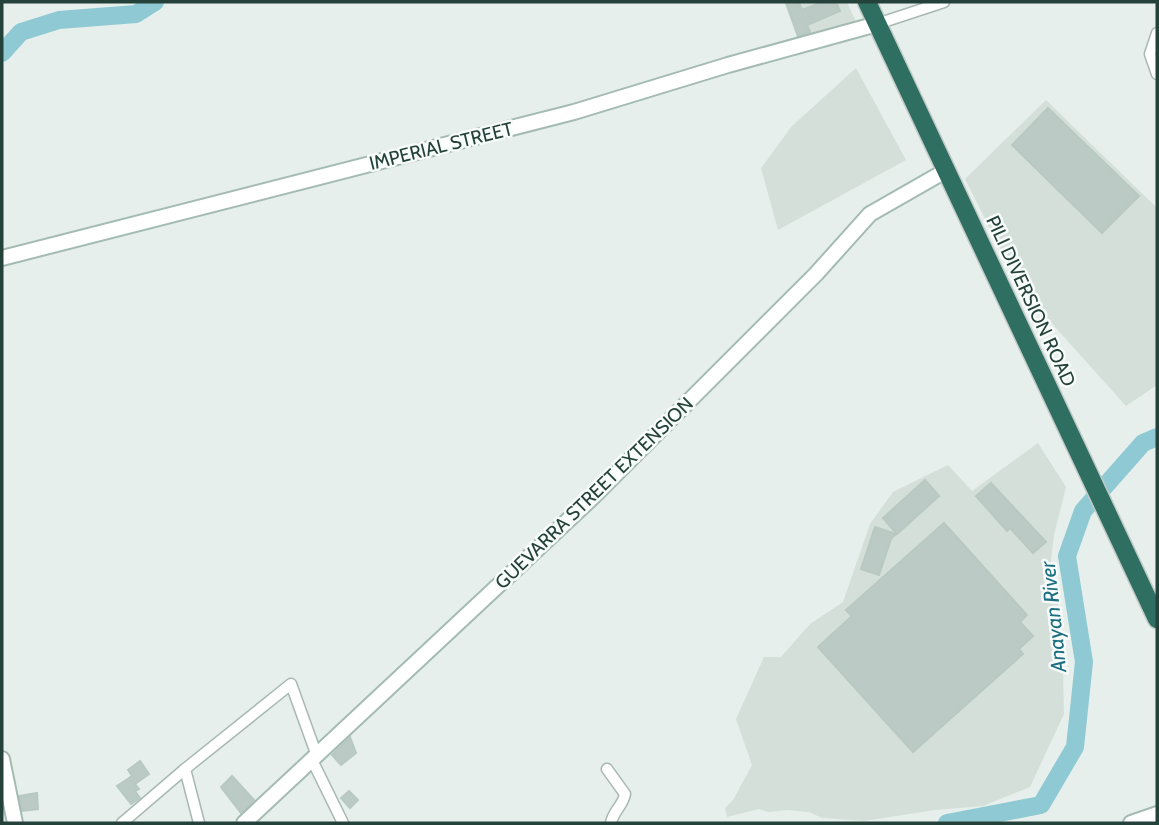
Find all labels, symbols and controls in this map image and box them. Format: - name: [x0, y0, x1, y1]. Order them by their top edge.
- street label: IMPERIAL STREET: [367, 117, 515, 175]
- street label: PILI DIVERSION ROAD: [981, 212, 1081, 390]
- street label: GUEVARRA STREET EXTENSION: [490, 392, 698, 594]
- water label: Anayan River: [1035, 559, 1071, 675]

